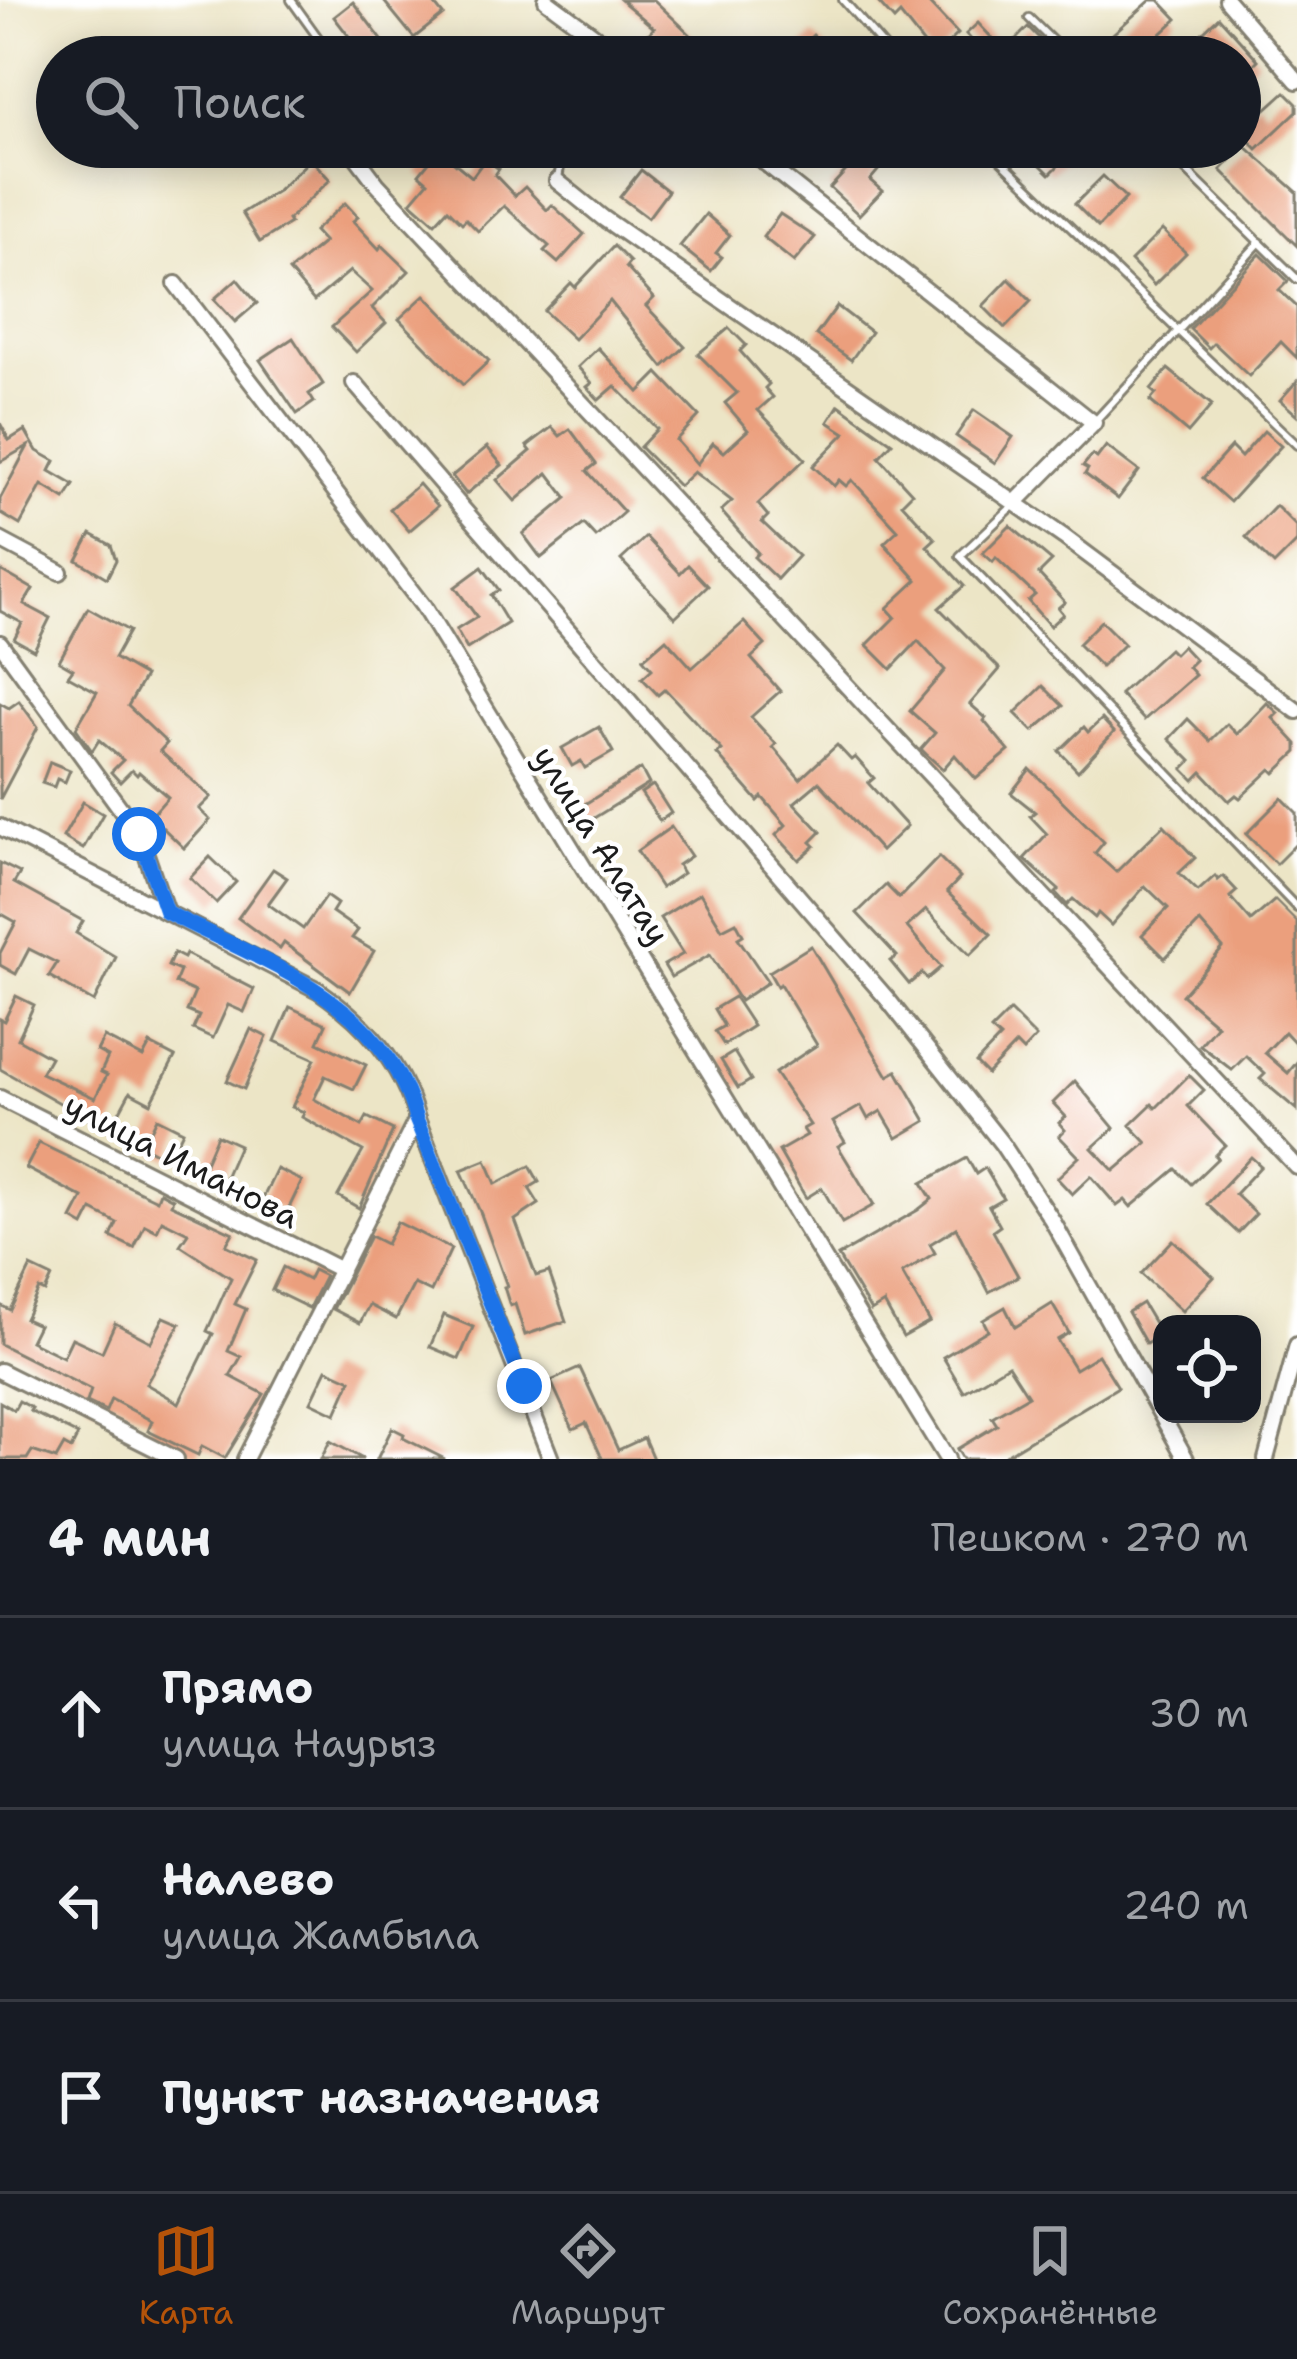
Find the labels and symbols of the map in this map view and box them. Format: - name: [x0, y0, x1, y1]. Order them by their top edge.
- street label: улица Алатау: [522, 737, 681, 953]
- route start: [112, 807, 166, 861]
- street label: улица Иманова: [57, 1082, 307, 1239]
- route end: [497, 1359, 551, 1413]

